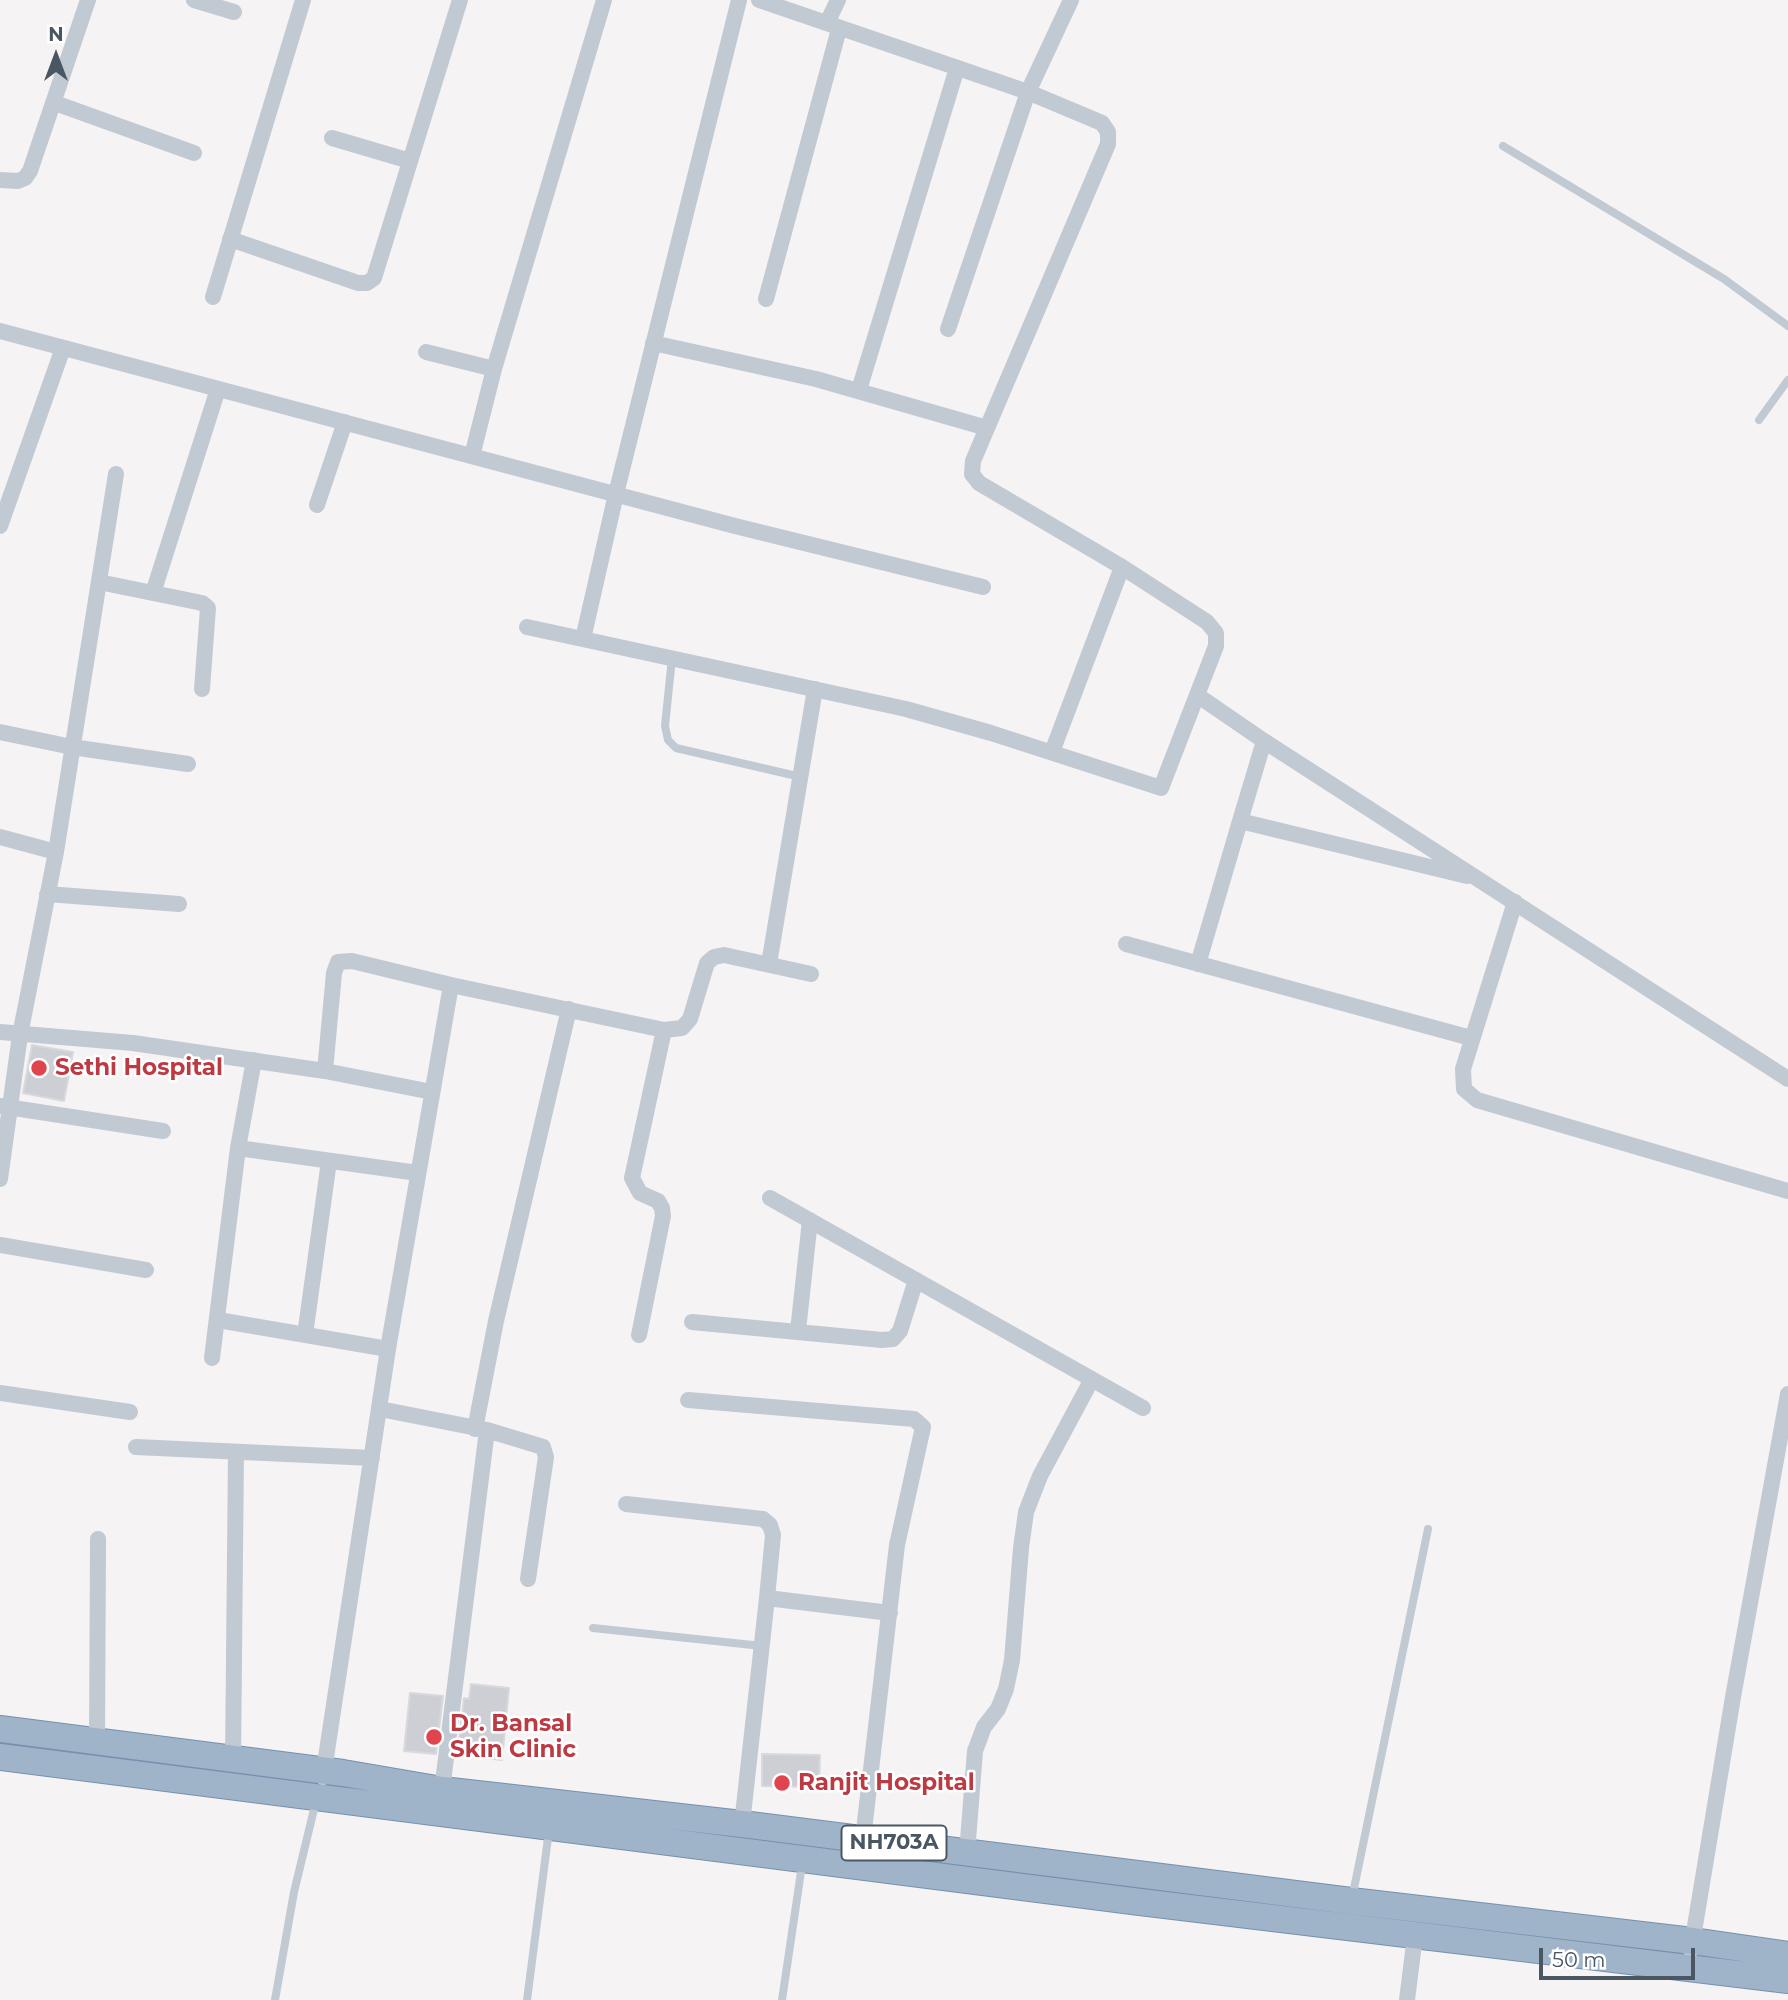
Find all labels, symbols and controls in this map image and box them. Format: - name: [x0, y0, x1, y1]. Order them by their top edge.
- north arrow: [21, 21, 91, 91]
- text: N: [48, 23, 64, 46]
- place label: Sethi Hospital: [55, 1054, 223, 1082]
- marker: Sethi Hospital: [29, 1058, 49, 1078]
- place label: Dr. Bansal Skin Clinic: [450, 1710, 576, 1764]
- marker: Dr. Bansal Skin Clinic: [424, 1727, 444, 1747]
- place label: Ranjit Hospital: [798, 1769, 975, 1797]
- marker: Ranjit Hospital: [772, 1773, 792, 1793]
- road number: NH703A: [842, 1826, 946, 1860]
- scale bar: [1543, 1934, 1699, 1978]
- text: 50 m: [1552, 1947, 1606, 1972]

